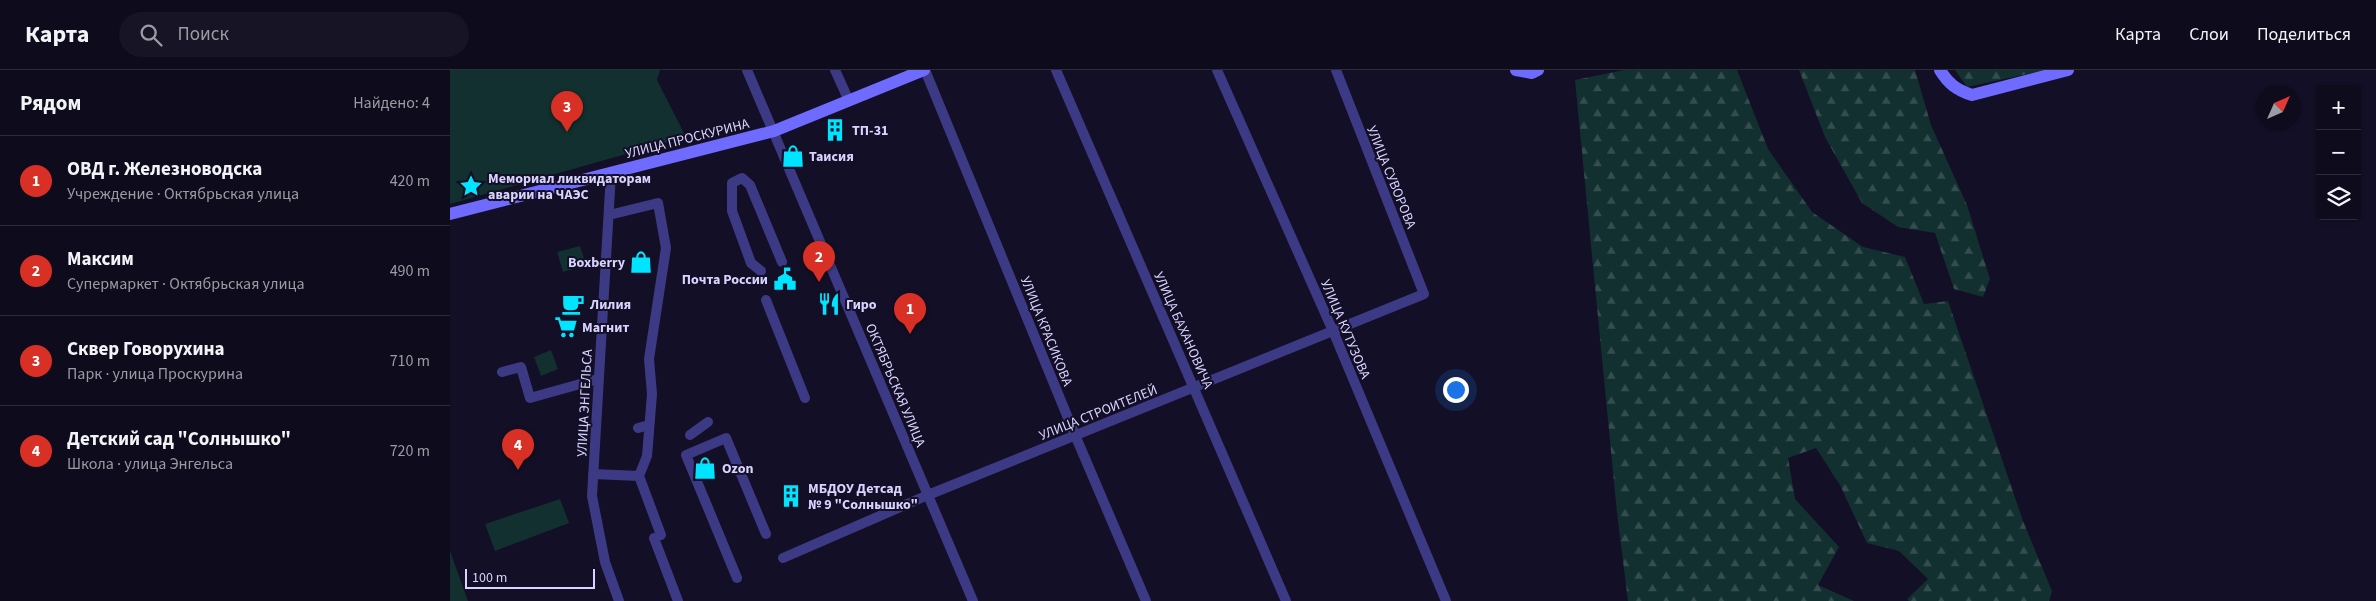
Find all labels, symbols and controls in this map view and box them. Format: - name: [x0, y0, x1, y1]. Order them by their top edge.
- search box: [119, 12, 469, 57]
- text: Карта: [25, 17, 89, 52]
- icon: search: [137, 21, 165, 49]
- text: Поиск: [177, 21, 229, 48]
- text: Карта: [2115, 22, 2161, 47]
- text: Слои: [2189, 22, 2229, 47]
- text: Поделиться: [2257, 22, 2351, 47]
- north arrow: [2256, 85, 2301, 130]
- map controls: [2316, 85, 2361, 220]
- button: +: [2316, 85, 2361, 130]
- text: Рядом: [20, 88, 81, 118]
- pin: 3: [551, 91, 583, 132]
- text: Найдено: 4: [353, 92, 430, 114]
- street label: УЛИЦА ПРОСКУРИНА: [623, 114, 752, 164]
- building icon: ТП-31: [822, 117, 848, 143]
- place label: ТП-31: [852, 121, 889, 141]
- street label: УЛИЦА СУВОРОВА: [1361, 123, 1421, 232]
- button: −: [2316, 130, 2361, 175]
- shop icon: Таисия: [780, 143, 806, 169]
- place label: Таисия: [809, 147, 854, 167]
- text: ОВД г. Железноводска: [67, 156, 262, 183]
- place label: Мемориал ликвидаторам аварии на ЧАЭС: [488, 169, 651, 205]
- text: 1: [32, 170, 40, 192]
- text: 420 m: [390, 170, 430, 192]
- place icon: Мемориал ликвидаторам аварии на ЧАЭС: [458, 173, 484, 199]
- button: layers: [2316, 175, 2361, 220]
- text: Учреждение · Октябрьская улица: [67, 183, 299, 205]
- pin: 2: [803, 241, 835, 282]
- text: Максим: [67, 246, 134, 273]
- shop icon: Boxberry: [628, 249, 654, 275]
- place label: Boxberry: [568, 253, 626, 273]
- text: 2: [32, 260, 40, 282]
- text: 490 m: [390, 260, 430, 282]
- public building icon: Почта России: [772, 266, 798, 292]
- street label: УЛИЦА БАХАНОВИЧА: [1148, 269, 1218, 392]
- place label: Почта России: [682, 270, 768, 290]
- text: Супермаркет · Октябрьская улица: [67, 273, 305, 295]
- street label: УЛИЦА КРАСИКОВА: [1015, 273, 1077, 390]
- street label: УЛИЦА КУТУЗОВА: [1315, 277, 1375, 383]
- cafe icon: Лилия: [560, 291, 586, 317]
- restaurant icon: Гиро: [816, 291, 842, 317]
- pin: 1: [894, 293, 926, 334]
- place label: Лилия: [589, 295, 631, 315]
- place label: Гиро: [846, 295, 877, 315]
- supermarket icon: Магнит: [553, 314, 579, 340]
- place label: Магнит: [582, 318, 629, 338]
- street label: ОКТЯБРЬСКАЯ УЛИЦА: [860, 320, 930, 451]
- text: Сквер Говорухина: [67, 336, 225, 363]
- street label: УЛИЦА ЭНГЕЛЬСА: [572, 348, 598, 457]
- text: 3: [32, 350, 40, 372]
- text: 710 m: [390, 350, 430, 372]
- text: Парк · улица Проскурина: [67, 363, 243, 385]
- your location: [1443, 377, 1469, 403]
- street label: УЛИЦА СТРОИТЕЛЕЙ: [1036, 380, 1160, 446]
- text: Детский сад "Солнышко": [67, 426, 291, 453]
- pin: 4: [502, 429, 534, 470]
- text: 4: [32, 440, 40, 462]
- text: 720 m: [390, 440, 430, 462]
- text: Школа · улица Энгельса: [67, 453, 233, 475]
- shop icon: Ozon: [692, 455, 718, 481]
- place label: Ozon: [722, 459, 753, 479]
- place label: МБДОУ Детсад № 9 "Солнышко": [808, 479, 918, 515]
- building icon: МБДОУ Детсад № 9 "Солнышко": [778, 483, 804, 509]
- scale bar: [465, 566, 595, 589]
- text: 100 m: [472, 568, 507, 588]

